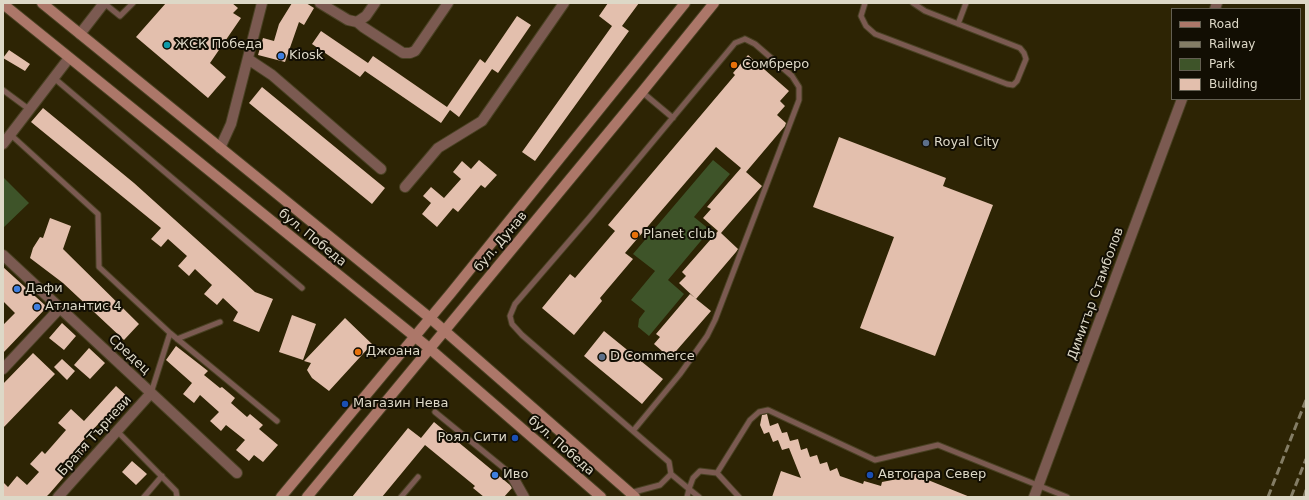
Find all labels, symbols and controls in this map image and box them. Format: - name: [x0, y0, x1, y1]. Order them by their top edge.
- legend: [1171, 8, 1301, 100]
- text: Road: [1209, 17, 1239, 31]
- place label: ЖСК Победа: [175, 37, 262, 53]
- text: Railway: [1209, 37, 1255, 51]
- marker: ЖСК Победа: [162, 40, 172, 50]
- place label: Kiosk: [289, 48, 323, 64]
- marker: Kiosk: [276, 51, 286, 61]
- place label: Сомбреро: [742, 57, 809, 73]
- text: Park: [1209, 57, 1235, 71]
- marker: Сомбреро: [729, 60, 739, 70]
- text: Building: [1209, 77, 1258, 91]
- place label: Royal City: [934, 135, 999, 151]
- marker: Royal City: [921, 138, 931, 148]
- street label: бул. Победа: [275, 206, 349, 270]
- street label: бул. Дунав: [471, 209, 531, 275]
- street label: Димитър Стамболов: [1065, 225, 1127, 363]
- place label: Planet club: [643, 227, 715, 243]
- marker: Planet club: [630, 230, 640, 240]
- place label: Дафи: [25, 281, 63, 297]
- marker: Дафи: [12, 284, 22, 294]
- place label: Атлантис 4: [45, 299, 122, 315]
- marker: Атлантис 4: [32, 302, 42, 312]
- street label: Средец: [105, 332, 153, 378]
- place label: Джоана: [366, 344, 420, 360]
- marker: Джоана: [353, 347, 363, 357]
- place label: D Commerce: [610, 349, 695, 365]
- marker: D Commerce: [597, 352, 607, 362]
- street label: Братя Търневи: [55, 393, 135, 479]
- place label: Магазин Нева: [353, 396, 448, 412]
- marker: Магазин Нева: [340, 399, 350, 409]
- street label: бул. Победа: [525, 413, 597, 479]
- place label: Роял Сити: [437, 430, 507, 446]
- marker: Роял Сити: [510, 433, 520, 443]
- place label: Иво: [503, 467, 528, 483]
- place label: Автогара Север: [878, 467, 986, 483]
- marker: Иво: [490, 470, 500, 480]
- marker: Автогара Север: [865, 470, 875, 480]

